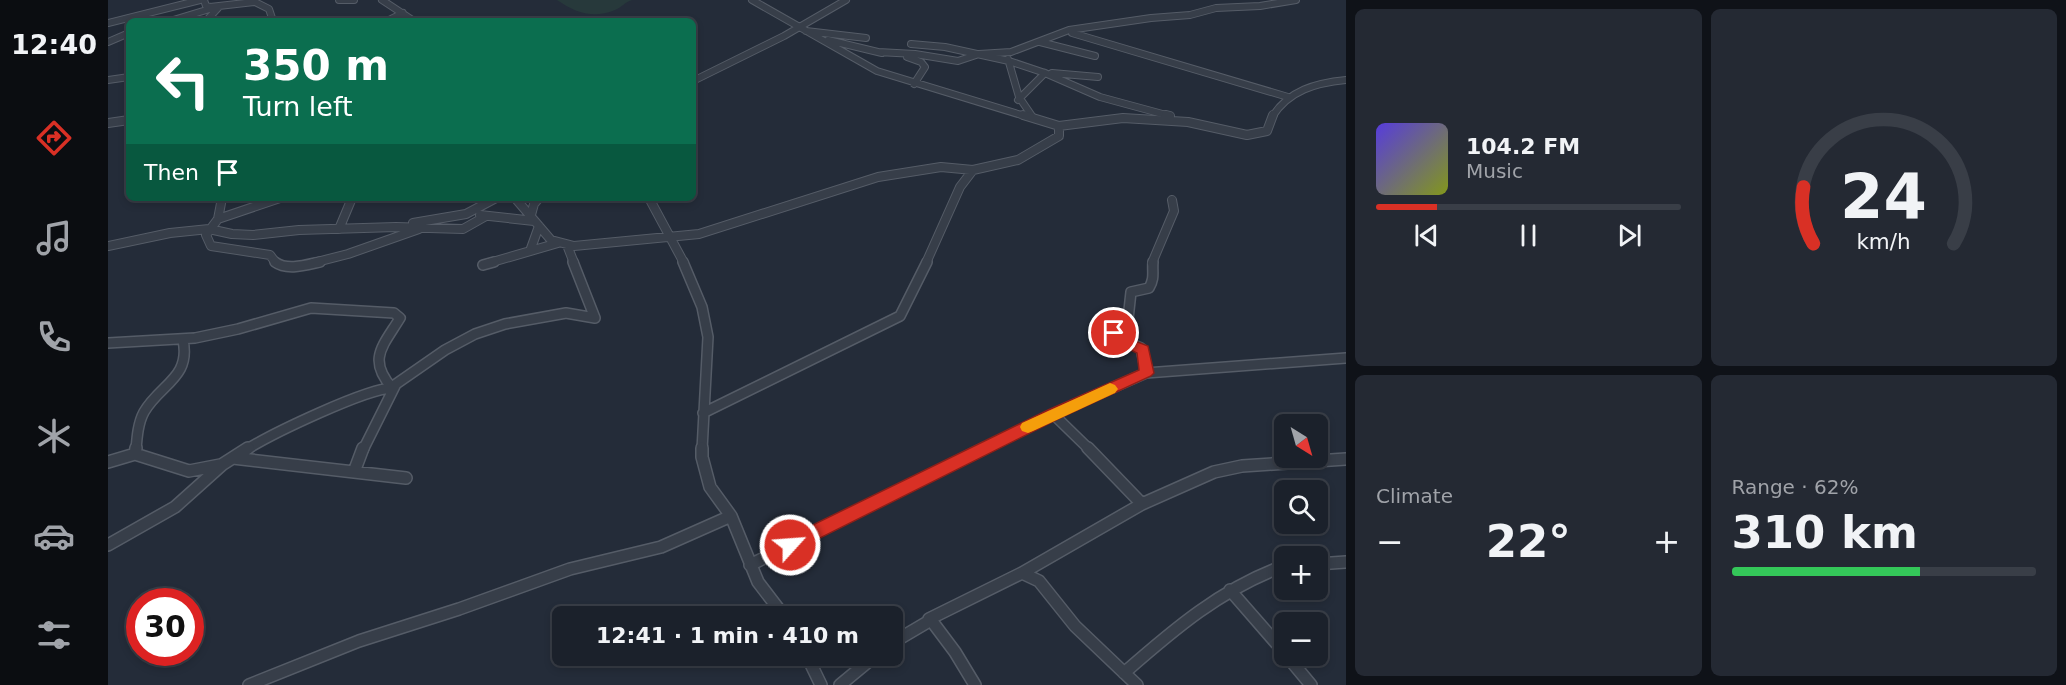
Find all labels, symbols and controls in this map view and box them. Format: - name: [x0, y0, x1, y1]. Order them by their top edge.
- text: 12:40: [11, 29, 97, 60]
- text: 350 m: [243, 41, 389, 90]
- icon: left: [144, 42, 222, 120]
- text: Turn left: [243, 91, 353, 122]
- icon: directions: [33, 117, 75, 159]
- text: 104.2 FM: [1466, 134, 1580, 159]
- icon: arrive: [211, 156, 244, 189]
- text: Music: [1466, 159, 1523, 183]
- text: Then: [144, 160, 199, 185]
- text: 24: [1840, 161, 1927, 234]
- icon: music: [33, 217, 75, 259]
- icon: previous: [1410, 219, 1443, 252]
- icon: pause: [1512, 219, 1545, 252]
- icon: next: [1613, 219, 1646, 252]
- text: km/h: [1857, 230, 1911, 255]
- pin: [1088, 307, 1139, 358]
- icon: phone: [33, 316, 75, 358]
- icon: arrive: [1097, 316, 1130, 349]
- north arrow: [1274, 414, 1328, 468]
- map controls: [1274, 414, 1328, 666]
- icon: climate: [33, 415, 75, 457]
- text: Range · 62%: [1732, 475, 1858, 499]
- button: search: [1274, 480, 1328, 534]
- text: Climate: [1376, 484, 1453, 508]
- text: 310 km: [1732, 506, 1918, 559]
- position arrow: [758, 513, 822, 577]
- icon: car: [33, 515, 75, 557]
- text: 22°: [1486, 515, 1571, 568]
- text: −: [1376, 522, 1404, 561]
- text: +: [1653, 522, 1681, 561]
- button: +: [1274, 546, 1328, 600]
- speed limit sign: 30: [126, 588, 204, 666]
- button: −: [1274, 612, 1328, 666]
- icon: filters: [33, 614, 75, 656]
- text: 12:41 · 1 min · 410 m: [596, 623, 859, 648]

